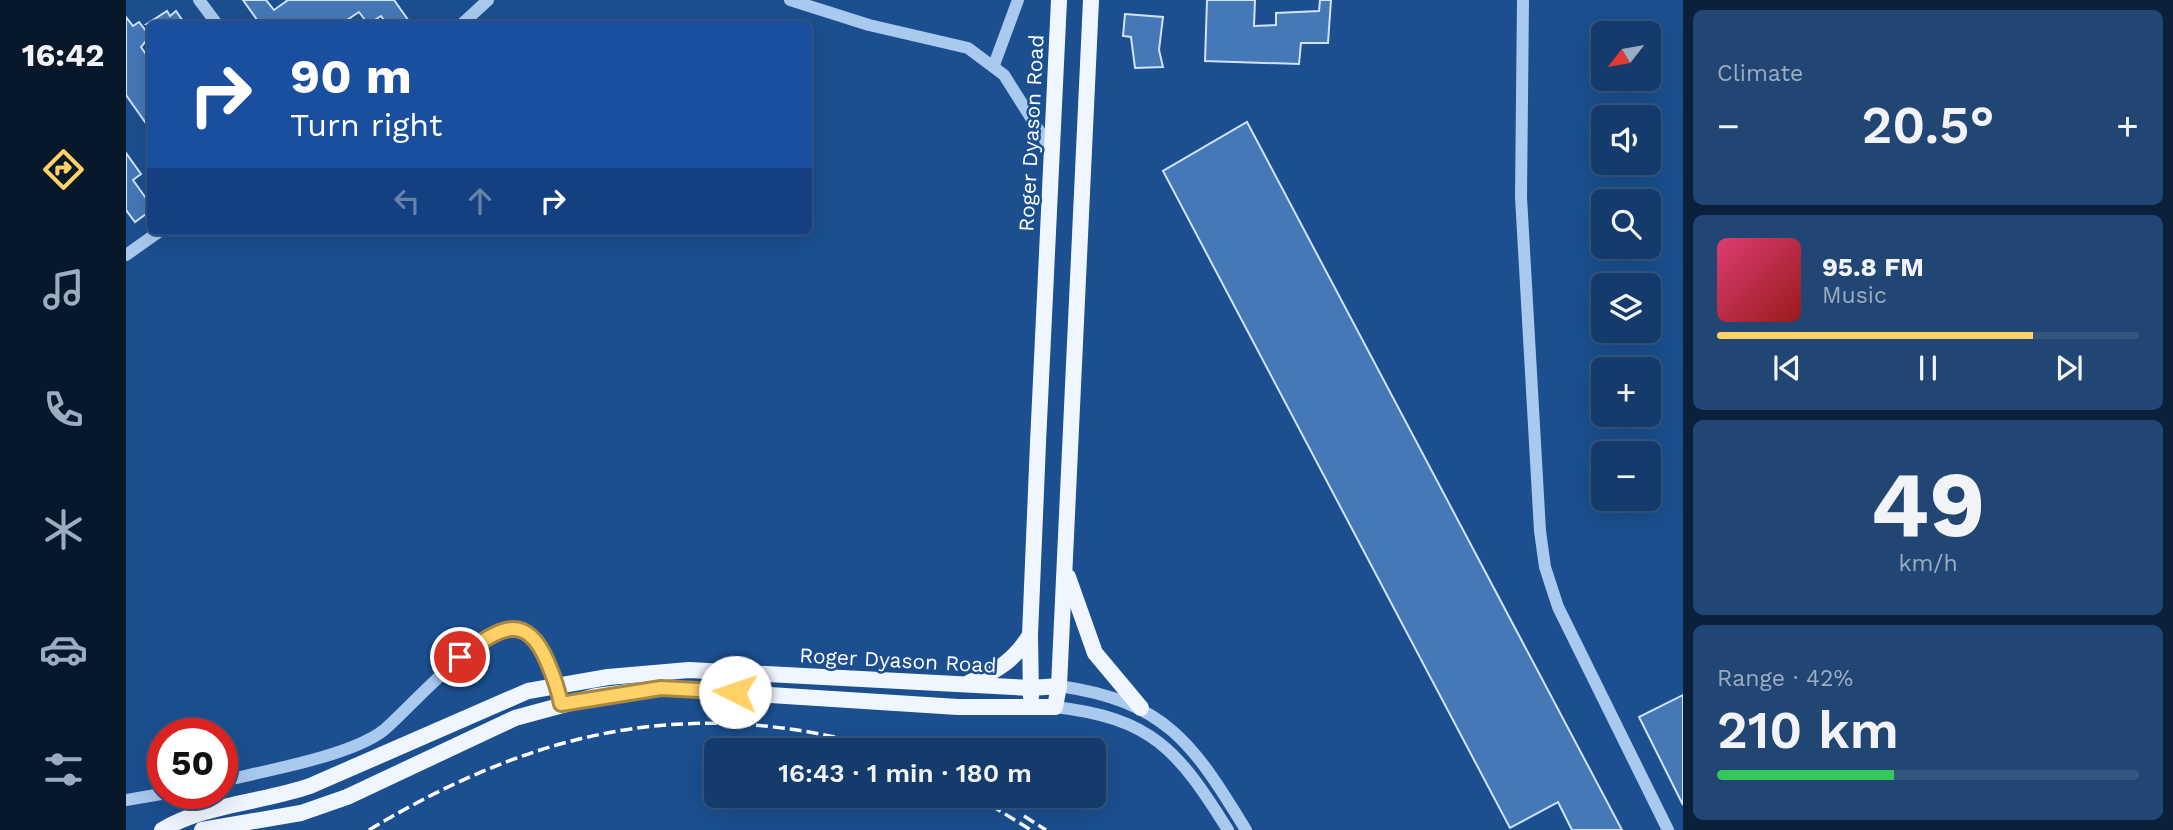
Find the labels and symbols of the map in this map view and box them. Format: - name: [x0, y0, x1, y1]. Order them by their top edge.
- north arrow: [1591, 21, 1661, 91]
- street label: Roger Dyason Road: [1013, 34, 1049, 232]
- pin: [430, 627, 490, 687]
- street label: Roger Dyason Road: [799, 642, 997, 678]
- position arrow: [698, 655, 772, 729]
- speed limit sign: 50: [147, 718, 238, 809]

